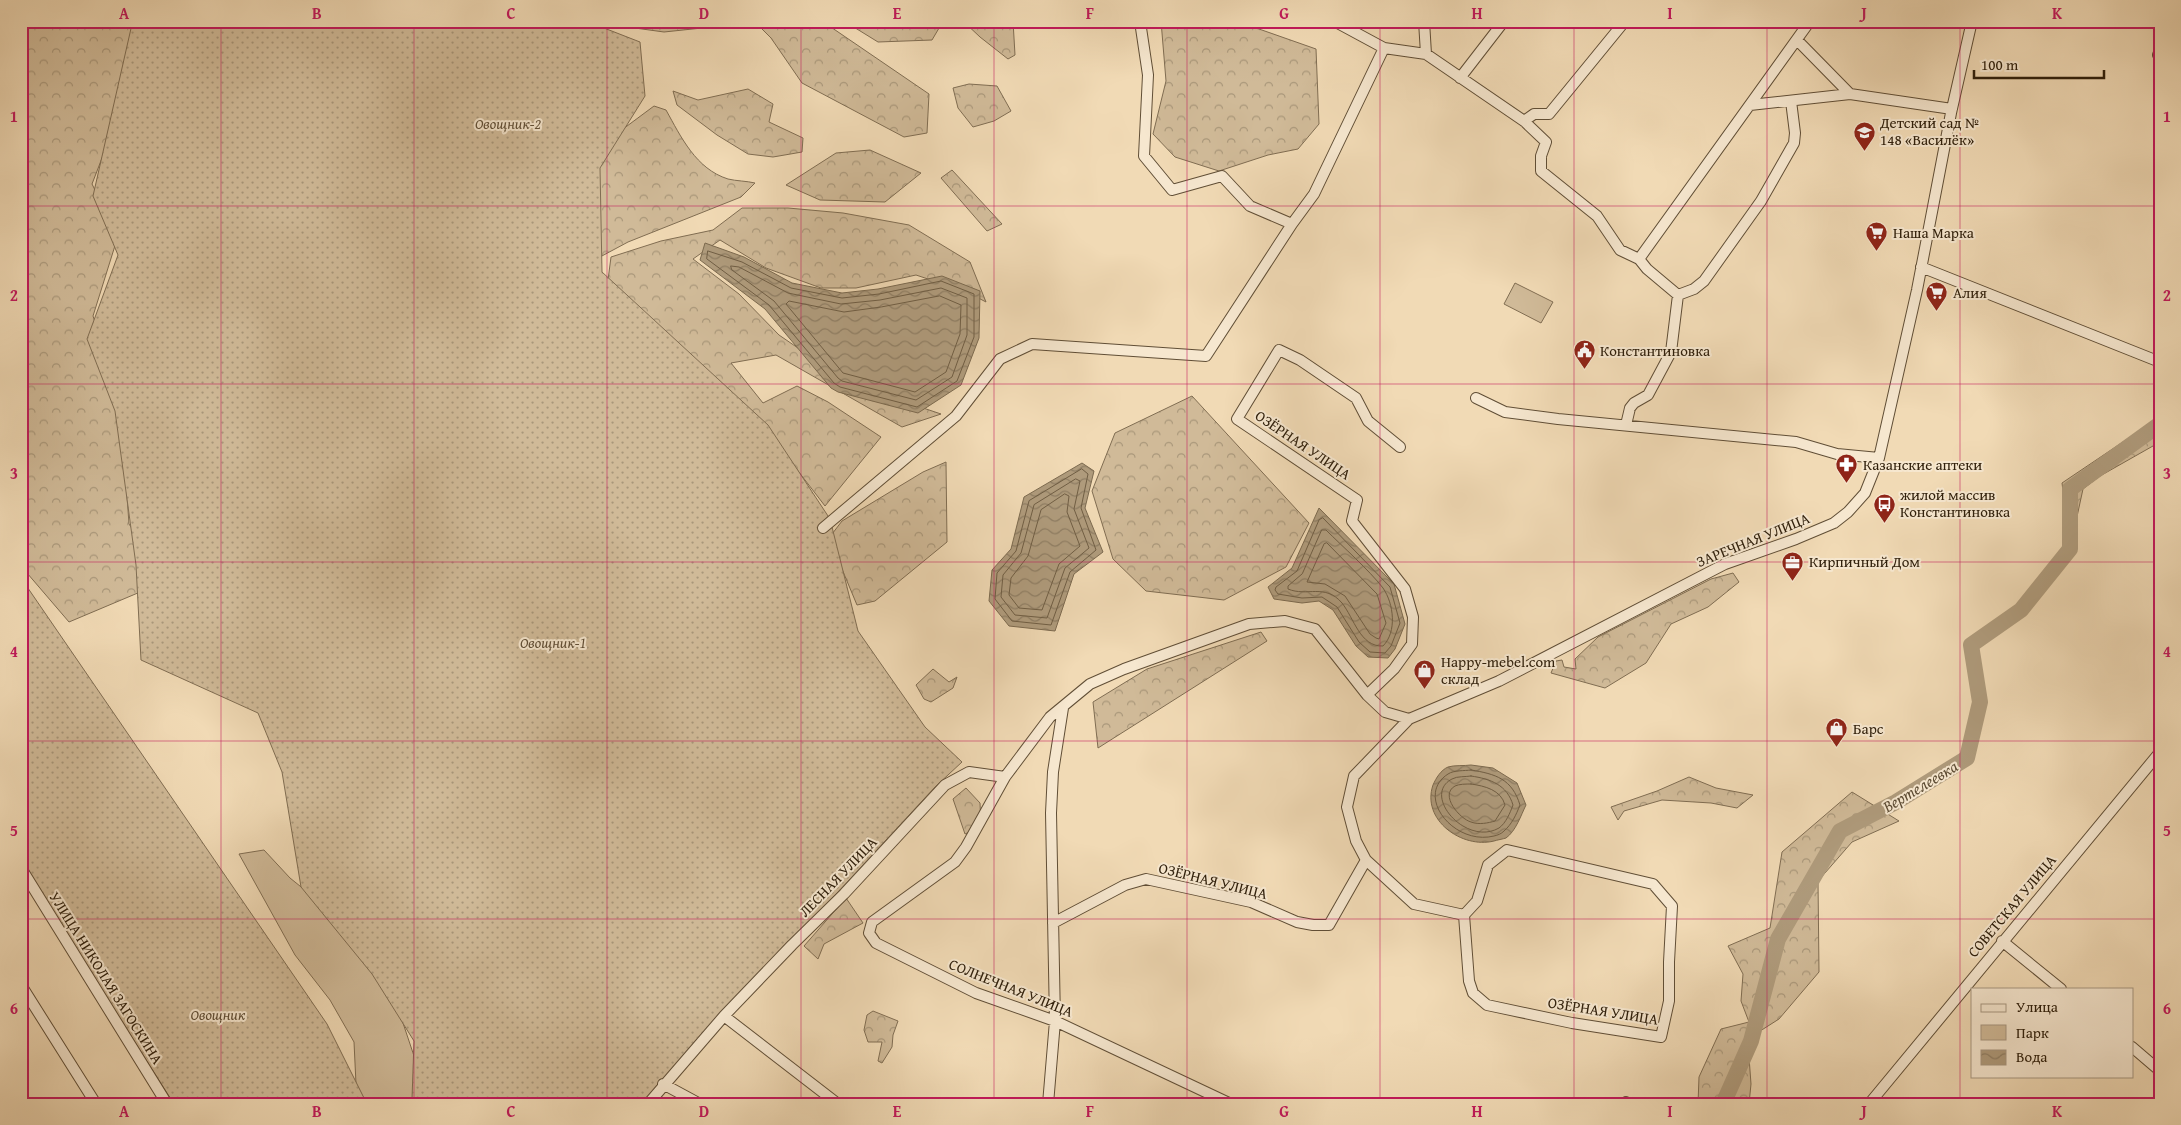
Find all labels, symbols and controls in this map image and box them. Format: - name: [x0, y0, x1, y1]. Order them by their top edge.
- text: A: [119, 1, 130, 25]
- text: B: [312, 1, 322, 25]
- text: C: [506, 1, 516, 25]
- text: D: [699, 1, 709, 25]
- text: E: [893, 1, 902, 25]
- text: F: [1086, 1, 1094, 25]
- text: G: [1279, 1, 1289, 25]
- text: H: [1471, 1, 1483, 25]
- text: I: [1667, 1, 1673, 25]
- text: J: [1858, 1, 1867, 25]
- text: K: [2052, 1, 2063, 25]
- scale bar: [1974, 48, 2104, 80]
- text: 100 m: [1981, 54, 2019, 75]
- text: 1: [10, 104, 18, 128]
- text: 1: [2163, 104, 2171, 128]
- place label: Детский сад № 148 «Василёк»: [1879, 112, 1979, 150]
- park label: Овощник-2: [475, 113, 541, 134]
- school or university icon: Детский сад № 148 «Василёк»: [1852, 120, 1876, 151]
- supermarket icon: Наша Марка: [1865, 221, 1889, 252]
- place label: Наша Марка: [1893, 222, 1975, 243]
- supermarket icon: Алия: [1925, 281, 1949, 312]
- place label: Алия: [1953, 282, 1987, 303]
- text: 2: [10, 283, 18, 307]
- text: 2: [2163, 283, 2171, 307]
- public building icon: Константиновка: [1572, 339, 1596, 370]
- place label: Константиновка: [1600, 340, 1711, 361]
- street label: ОЗЁРНАЯ УЛИЦА: [1251, 405, 1355, 484]
- pharmacy icon: Казанские аптеки: [1835, 453, 1859, 484]
- place label: Казанские аптеки: [1863, 454, 1982, 475]
- text: 3: [10, 461, 18, 485]
- text: 3: [2163, 461, 2171, 485]
- place label: жилой массив Константиновка: [1900, 484, 2011, 522]
- bus stop icon: жилой массив Константиновка: [1872, 492, 1896, 523]
- street label: ЗАРЕЧНАЯ УЛИЦА: [1693, 507, 1813, 572]
- office icon: Кирпичный Дом: [1781, 550, 1805, 581]
- place label: Кирпичный Дом: [1809, 551, 1920, 572]
- park label: Овощник-1: [520, 632, 586, 653]
- text: 4: [10, 639, 18, 663]
- text: 4: [2163, 639, 2171, 663]
- place label: Happy-mebel.com склад: [1441, 651, 1556, 689]
- shop icon: Happy-mebel.com склад: [1413, 659, 1437, 690]
- shop icon: Барс: [1825, 717, 1849, 748]
- place label: Барс: [1853, 718, 1884, 739]
- water label: Вертелеевка: [1877, 754, 1963, 818]
- text: 5: [10, 818, 18, 842]
- text: 5: [2163, 818, 2171, 842]
- street label: ЛЕСНАЯ УЛИЦА: [794, 832, 881, 921]
- street label: СОВЕТСКАЯ УЛИЦА: [1962, 850, 2061, 961]
- street label: ОЗЁРНАЯ УЛИЦА: [1157, 857, 1270, 904]
- street label: УЛИЦА НИКОЛАЯ ЗАГОСКИНА: [45, 887, 168, 1068]
- street label: СОЛНЕЧНАЯ УЛИЦА: [946, 953, 1076, 1022]
- legend: [1971, 988, 2134, 1078]
- street label: ОЗЁРНАЯ УЛИЦА: [1547, 991, 1660, 1030]
- text: 6: [10, 996, 18, 1020]
- text: Улица: [2016, 996, 2059, 1017]
- text: 6: [2163, 996, 2171, 1020]
- park label: Овощник: [191, 1004, 246, 1025]
- text: Парк: [2016, 1022, 2049, 1043]
- text: Вода: [2016, 1046, 2048, 1067]
- text: A: [119, 1099, 130, 1123]
- text: B: [312, 1099, 322, 1123]
- text: C: [506, 1099, 516, 1123]
- text: D: [699, 1099, 709, 1123]
- text: E: [893, 1099, 902, 1123]
- text: F: [1086, 1099, 1094, 1123]
- text: G: [1279, 1099, 1289, 1123]
- text: H: [1471, 1099, 1483, 1123]
- text: I: [1667, 1099, 1673, 1123]
- text: J: [1858, 1099, 1867, 1123]
- text: K: [2052, 1099, 2063, 1123]

